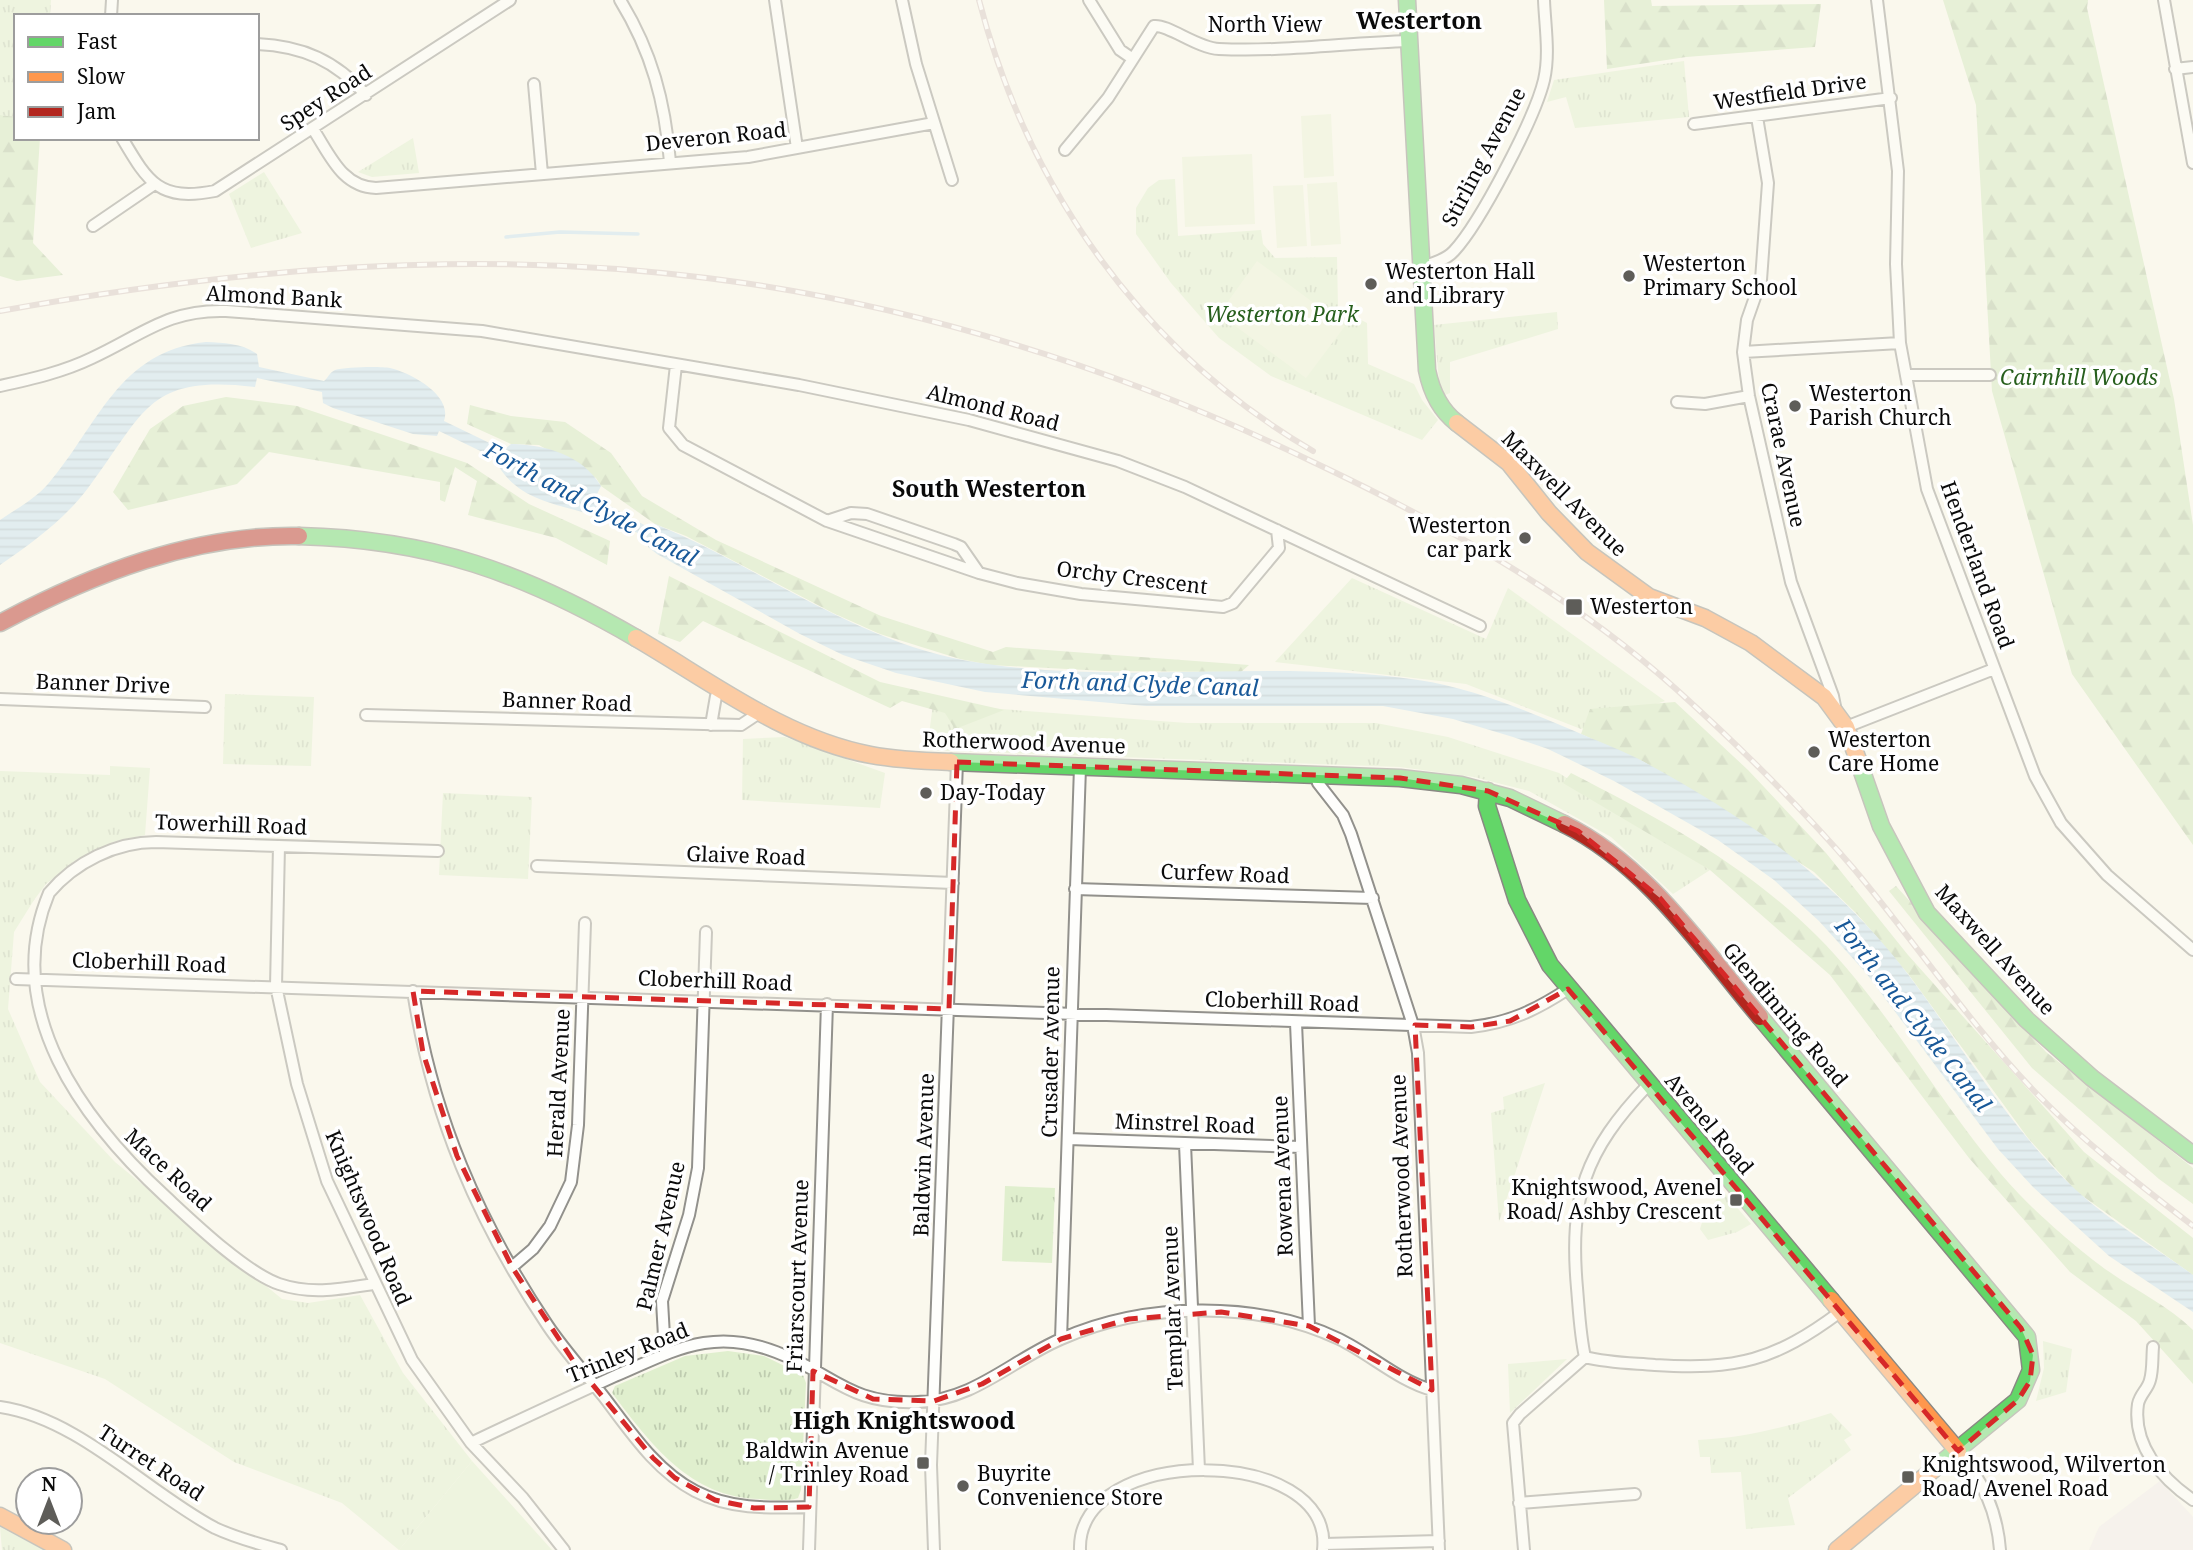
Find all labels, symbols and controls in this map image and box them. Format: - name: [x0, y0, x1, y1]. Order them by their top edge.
- district label: Westerton: [1356, 3, 1482, 36]
- street label: North View: [1208, 10, 1323, 38]
- legend: [14, 14, 259, 140]
- text: Fast: [77, 27, 117, 55]
- street label: Spey Road: [274, 57, 377, 137]
- text: Slow: [77, 62, 126, 90]
- street label: Westfield Drive: [1712, 66, 1868, 116]
- street label: Stirling Avenue: [1435, 82, 1532, 231]
- text: Jam: [76, 97, 116, 125]
- street label: Deveron Road: [644, 115, 788, 157]
- place label: Westerton Primary School: [1643, 249, 1798, 301]
- place label: Westerton Hall and Library: [1385, 257, 1535, 309]
- marker: Westerton Primary School: [1621, 268, 1637, 284]
- marker: Westerton Hall and Library: [1363, 276, 1379, 292]
- street label: Almond Bank: [205, 278, 344, 314]
- park label: Westerton Park: [1205, 300, 1360, 328]
- park label: Cairnhill Woods: [2000, 363, 2158, 391]
- street label: Almond Road: [924, 377, 1063, 437]
- place label: Westerton Parish Church: [1809, 379, 1952, 431]
- street label: Crarae Avenue: [1755, 380, 1813, 530]
- marker: Westerton Parish Church: [1787, 398, 1803, 414]
- street label: Maxwell Avenue: [1496, 425, 1633, 562]
- water label: Forth and Clyde Canal: [478, 433, 704, 573]
- district label: South Westerton: [892, 472, 1086, 504]
- street label: Henderland Road: [1935, 477, 2021, 652]
- place label: Westerton car park: [1408, 511, 1512, 563]
- marker: Westerton car park: [1517, 530, 1533, 546]
- street label: Orchy Crescent: [1055, 554, 1209, 600]
- place label: Westerton: [1590, 592, 1693, 620]
- marker: Westerton: [1564, 597, 1584, 617]
- water label: Forth and Clyde Canal: [1020, 663, 1259, 703]
- street label: Banner Drive: [35, 667, 171, 699]
- street label: Banner Road: [502, 685, 633, 717]
- street label: Rotherwood Avenue: [922, 724, 1126, 760]
- place label: Westerton Care Home: [1828, 725, 1939, 777]
- marker: Westerton Care Home: [1806, 744, 1822, 760]
- place label: Day-Today: [940, 778, 1045, 806]
- marker: Day-Today: [918, 785, 934, 801]
- street label: Towerhill Road: [154, 807, 308, 841]
- street label: Glaive Road: [686, 839, 806, 871]
- street label: Curfew Road: [1160, 857, 1290, 889]
- street label: Maxwell Avenue: [1930, 878, 2062, 1021]
- water label: Forth and Clyde Canal: [1828, 910, 1999, 1118]
- street label: Glendinning Road: [1717, 936, 1855, 1093]
- street label: Cloberhill Road: [71, 945, 227, 979]
- street label: Cloberhill Road: [637, 963, 793, 997]
- street label: Crusader Avenue: [1035, 966, 1065, 1138]
- street label: Cloberhill Road: [1204, 984, 1360, 1018]
- street label: Herald Avenue: [540, 1008, 576, 1158]
- street label: Avenel Road: [1659, 1067, 1761, 1180]
- street label: Baldwin Avenue: [906, 1073, 940, 1237]
- street label: Rotherwood Avenue: [1383, 1074, 1419, 1278]
- street label: Rowena Avenue: [1265, 1095, 1299, 1257]
- street label: Minstrel Road: [1114, 1107, 1256, 1139]
- street label: Mace Road: [119, 1122, 218, 1217]
- street label: Knightswood Road: [319, 1126, 419, 1310]
- street label: Palmer Avenue: [629, 1158, 691, 1313]
- place label: Knightswood, Avenel Road/ Ashby Crescent: [1506, 1173, 1722, 1225]
- street label: Friarscourt Avenue: [780, 1179, 814, 1373]
- marker: Knightswood, Avenel Road/ Ashby Crescent: [1728, 1192, 1744, 1208]
- street label: Templar Avenue: [1155, 1225, 1189, 1391]
- street label: Trinley Road: [563, 1315, 693, 1389]
- district label: High Knightswood: [793, 1403, 1016, 1436]
- street label: Turret Road: [93, 1418, 210, 1507]
- place label: Baldwin Avenue / Trinley Road: [745, 1436, 909, 1488]
- place label: Knightswood, Wilverton Road/ Avenel Road: [1922, 1450, 2166, 1502]
- marker: Baldwin Avenue / Trinley Road: [915, 1455, 931, 1471]
- place label: Buyrite Convenience Store: [977, 1459, 1163, 1511]
- north arrow: [14, 1466, 84, 1536]
- marker: Knightswood, Wilverton Road/ Avenel Road: [1900, 1469, 1916, 1485]
- text: N: [42, 1471, 57, 1497]
- marker: Buyrite Convenience Store: [955, 1478, 971, 1494]

